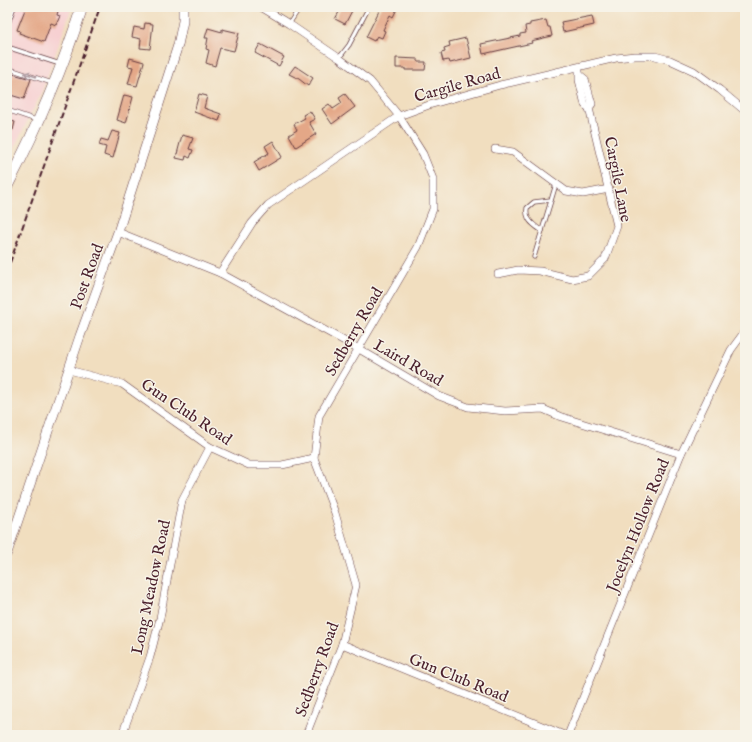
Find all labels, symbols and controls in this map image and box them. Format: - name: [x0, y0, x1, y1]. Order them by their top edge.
- street label: Cargile Road: [412, 64, 503, 108]
- one-way arrow: [24, 71, 37, 78]
- street label: Cargile Lane: [599, 135, 635, 224]
- street label: Post Road: [67, 241, 109, 312]
- street label: Sedberry Road: [321, 284, 388, 380]
- street label: Laird Road: [370, 336, 447, 392]
- street label: Gun Club Road: [137, 375, 235, 451]
- street label: Jocelyn Hollow Road: [602, 456, 675, 597]
- street label: Long Meadow Road: [128, 518, 176, 657]
- street label: Sedberry Road: [292, 619, 344, 720]
- street label: Gun Club Road: [406, 650, 511, 708]

